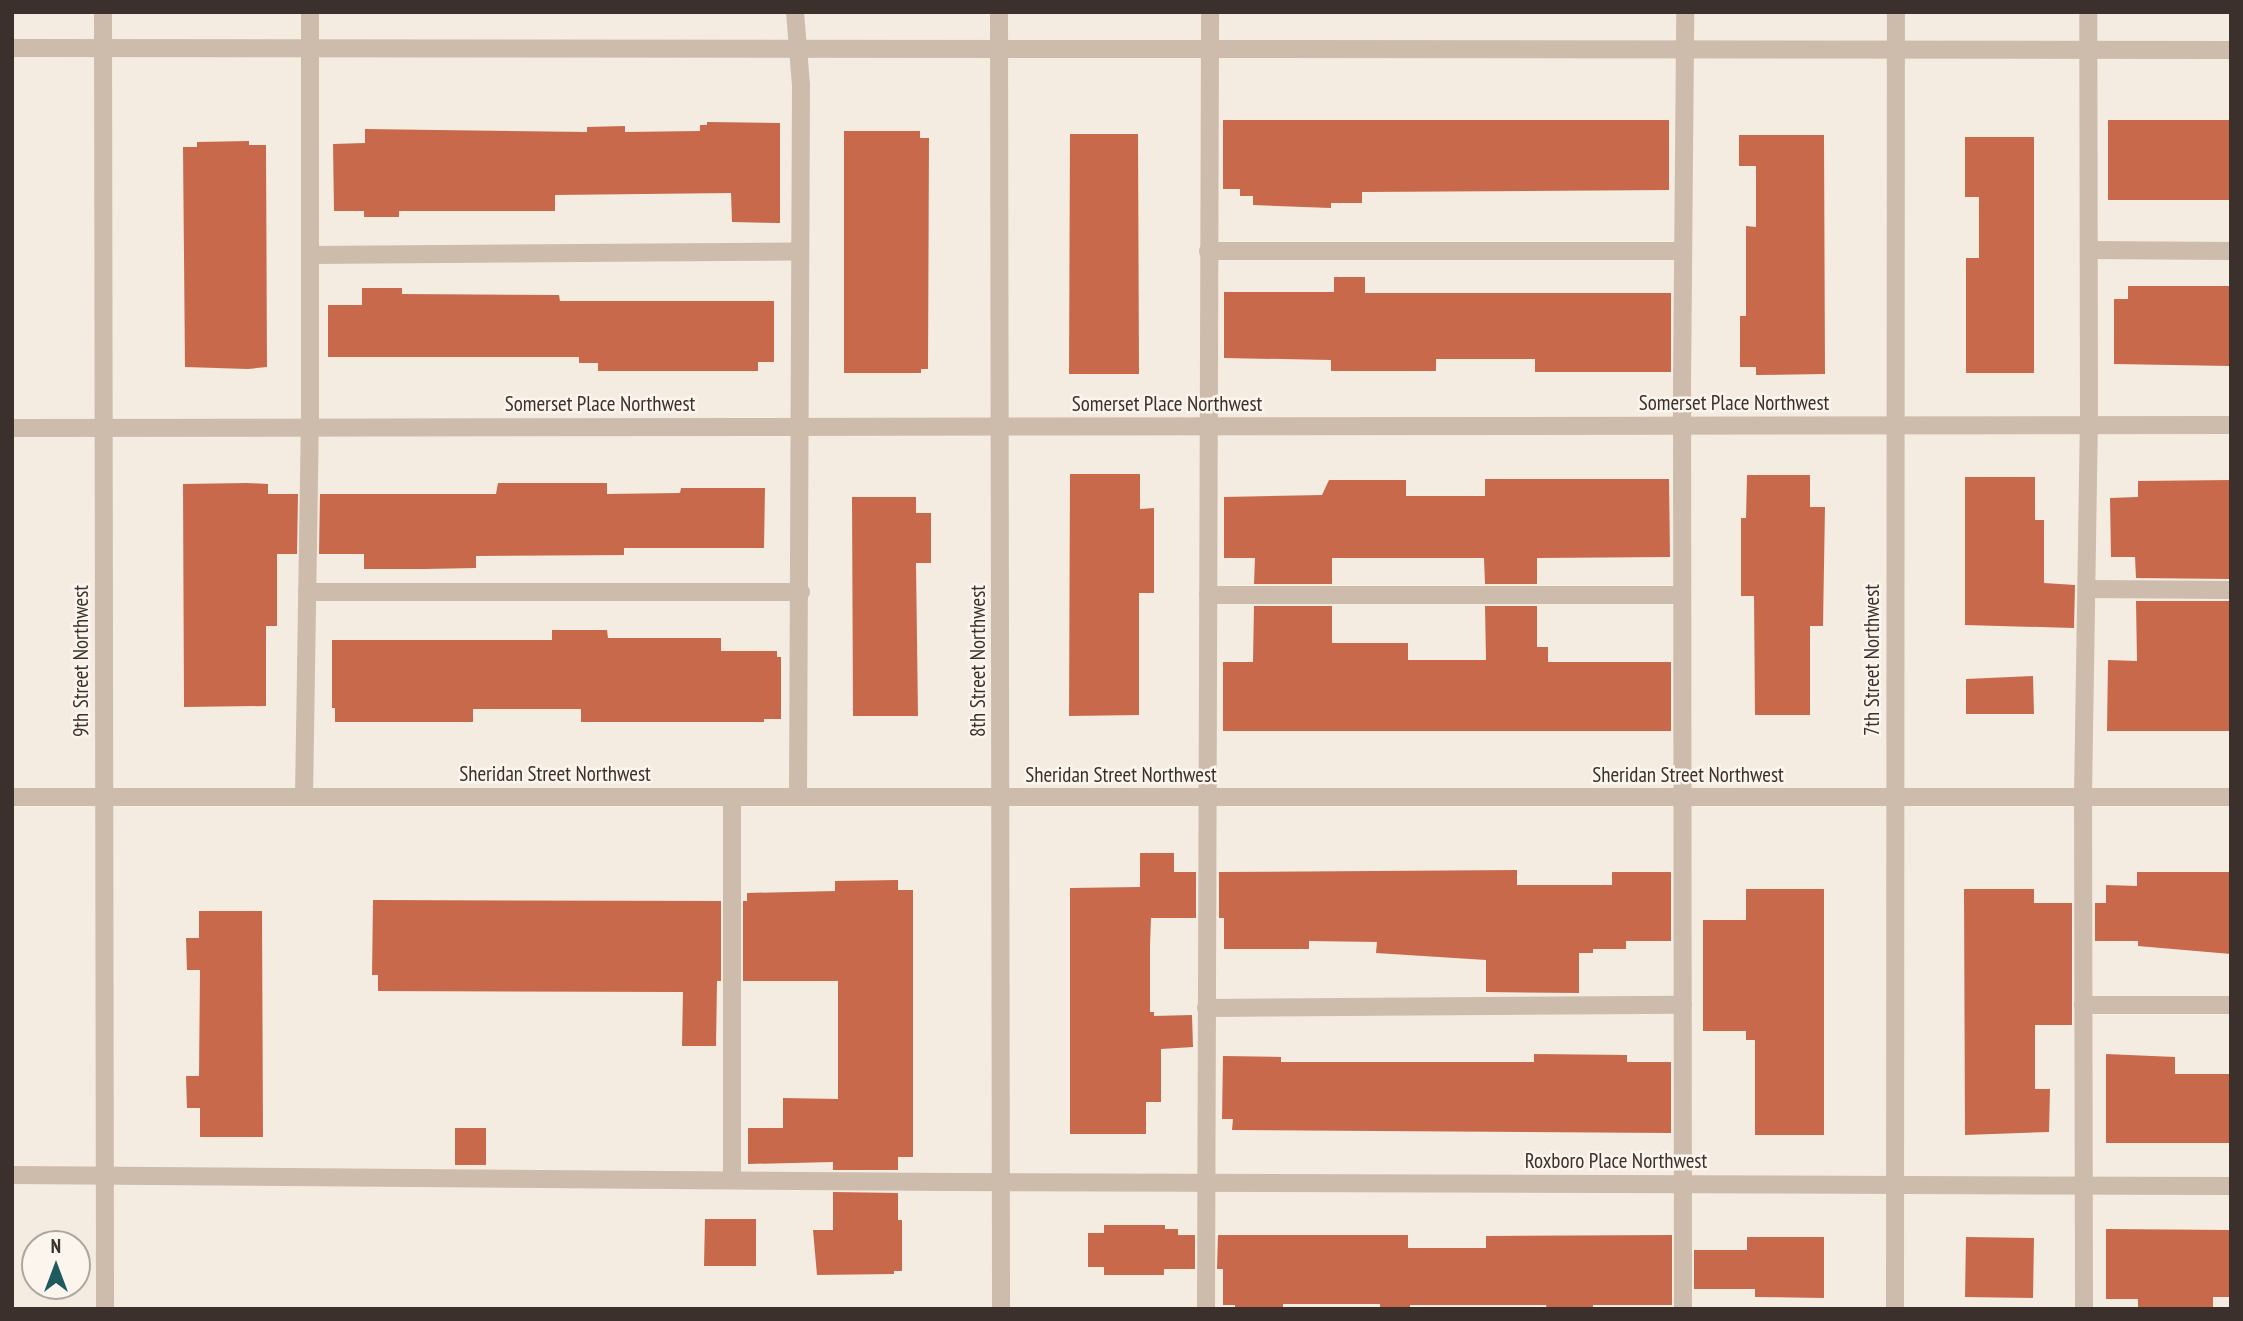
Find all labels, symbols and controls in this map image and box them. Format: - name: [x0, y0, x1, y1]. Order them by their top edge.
- street label: Somerset Place Northwest: [1639, 390, 1829, 416]
- street label: Somerset Place Northwest: [505, 391, 695, 417]
- street label: Somerset Place Northwest: [1072, 391, 1262, 417]
- street label: 7th Street Northwest: [1859, 584, 1885, 736]
- street label: 9th Street Northwest: [68, 585, 94, 737]
- street label: 8th Street Northwest: [965, 585, 991, 737]
- street label: Sheridan Street Northwest: [459, 761, 651, 787]
- street label: Sheridan Street Northwest: [1025, 762, 1217, 788]
- street label: Sheridan Street Northwest: [1592, 762, 1784, 788]
- street label: Roxboro Place Northwest: [1525, 1148, 1707, 1174]
- north arrow: [21, 1230, 91, 1300]
- text: N: [51, 1234, 61, 1258]

